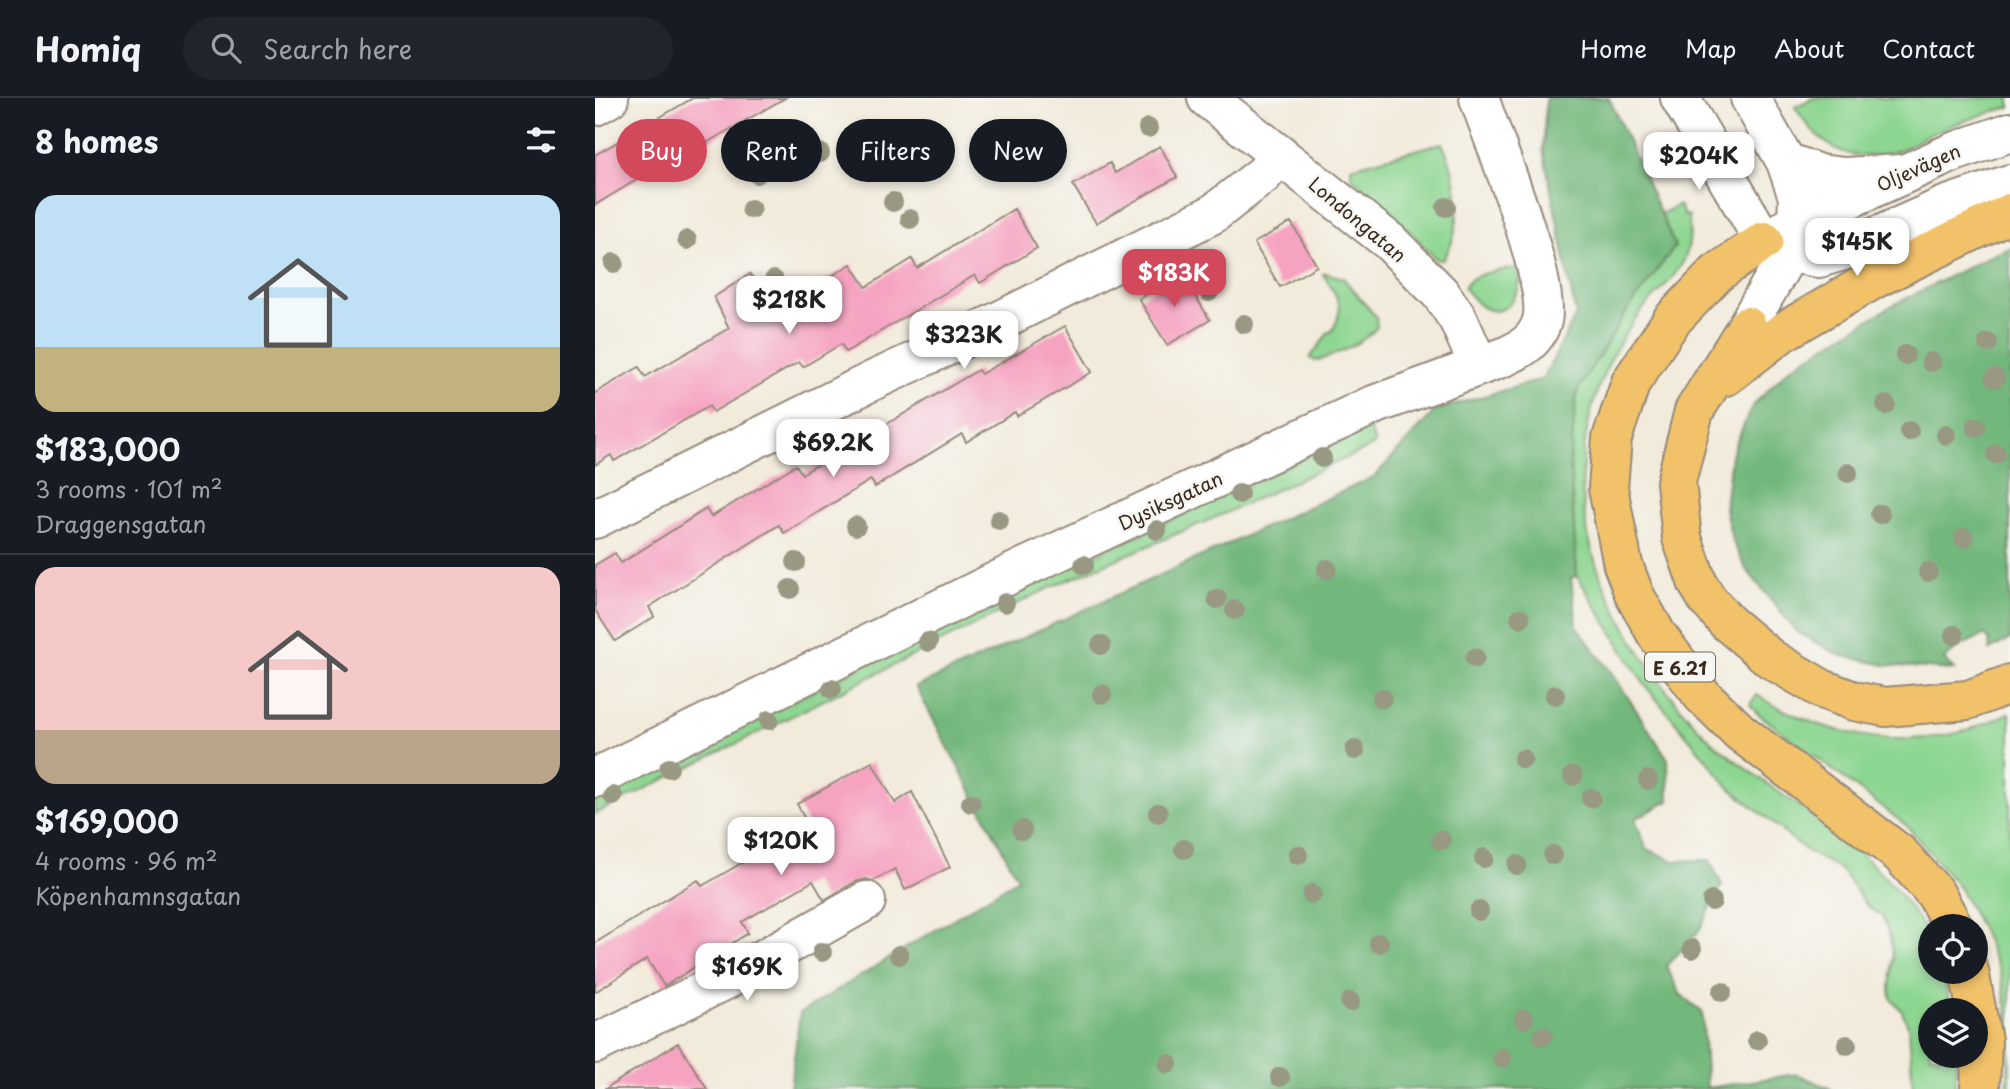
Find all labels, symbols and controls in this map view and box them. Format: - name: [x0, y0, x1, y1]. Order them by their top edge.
- search box: [183, 17, 673, 80]
- text: Homiq: [35, 23, 141, 73]
- icon: search: [207, 29, 245, 67]
- text: Search here: [263, 29, 412, 68]
- text: Home: [1580, 30, 1647, 66]
- text: Map: [1685, 30, 1736, 66]
- text: About: [1774, 30, 1844, 66]
- text: Contact: [1882, 30, 1975, 66]
- text: 8 homes: [35, 118, 158, 163]
- chip: Buy: [616, 119, 707, 182]
- chip: Rent: [721, 119, 822, 182]
- chip: Filters: [836, 119, 955, 182]
- chip: New: [969, 119, 1067, 182]
- icon: filters: [522, 121, 560, 159]
- pin: $204K: [1650, 132, 1748, 192]
- street label: Oljevägen: [1871, 136, 1965, 198]
- text: $204K: [1659, 137, 1739, 172]
- street label: Londongatan: [1303, 170, 1413, 268]
- pin: $145K: [1808, 218, 1906, 278]
- text: $145K: [1821, 223, 1893, 258]
- icon: home: [235, 240, 361, 366]
- pin: $183K: [1125, 250, 1223, 309]
- text: $183K: [1138, 254, 1210, 289]
- pin: $218K: [740, 276, 838, 336]
- text: $218K: [752, 281, 826, 316]
- pin: $323K: [915, 312, 1013, 371]
- text: $323K: [925, 316, 1003, 351]
- pin: $69.2K: [776, 420, 890, 479]
- text: $69.2K: [792, 424, 874, 459]
- text: $183,000: [35, 426, 180, 471]
- street label: Dysiksgatan: [1113, 464, 1227, 536]
- text: 3 rooms · 101 m²: [35, 471, 223, 506]
- text: Draggensgatan: [35, 506, 206, 541]
- icon: home: [235, 612, 361, 738]
- road number: E 6.21: [1645, 652, 1715, 682]
- text: $169,000: [35, 798, 179, 843]
- pin: $120K: [732, 818, 830, 877]
- text: $120K: [743, 822, 819, 857]
- text: 4 rooms · 96 m²: [35, 843, 218, 878]
- text: Köpenhamnsgatan: [35, 878, 241, 913]
- map controls: [1918, 914, 1988, 1068]
- button: locate: [1918, 914, 1988, 984]
- pin: $169K: [698, 944, 796, 1003]
- text: $169K: [711, 948, 783, 983]
- button: layers: [1918, 998, 1988, 1068]

